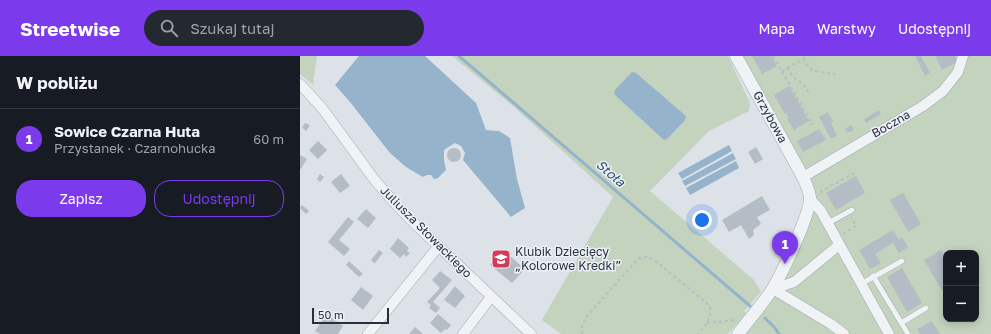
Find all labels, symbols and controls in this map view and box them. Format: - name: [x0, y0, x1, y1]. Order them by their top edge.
- search box: [144, 10, 424, 46]
- text: Streetwise: [20, 17, 120, 40]
- icon: search: [158, 17, 180, 39]
- text: Szukaj tutaj: [190, 19, 275, 37]
- text: Mapa: [759, 20, 795, 37]
- text: Warstwy: [817, 20, 876, 37]
- text: Udostępnij: [898, 20, 971, 37]
- text: W pobliżu: [16, 72, 98, 93]
- street label: Grzybowa: [750, 88, 791, 145]
- street label: Boczna: [869, 107, 913, 141]
- text: Sowice Czarna Huta: [54, 122, 200, 140]
- text: 1: [26, 131, 32, 147]
- text: 60 m: [253, 131, 284, 147]
- text: Przystanek · Czarnohucka: [54, 140, 216, 156]
- water label: Stoła: [593, 156, 629, 190]
- button: Zapisz: [16, 180, 146, 217]
- button: Udostępnij: [154, 180, 284, 217]
- street label: Juliusza Słowackiego: [377, 183, 475, 281]
- your location: [692, 210, 712, 230]
- pin: 1: [772, 231, 798, 264]
- place label: Klubik Dziecięcy „Kolorowe Kredki”: [515, 244, 621, 273]
- school or university icon: Klubik Dziecięcy „Kolorowe Kredki”: [490, 248, 512, 270]
- map controls: [943, 250, 979, 322]
- button: +: [943, 250, 979, 286]
- button: −: [943, 286, 979, 322]
- scale bar: [312, 306, 389, 325]
- text: 50 m: [318, 308, 344, 321]

